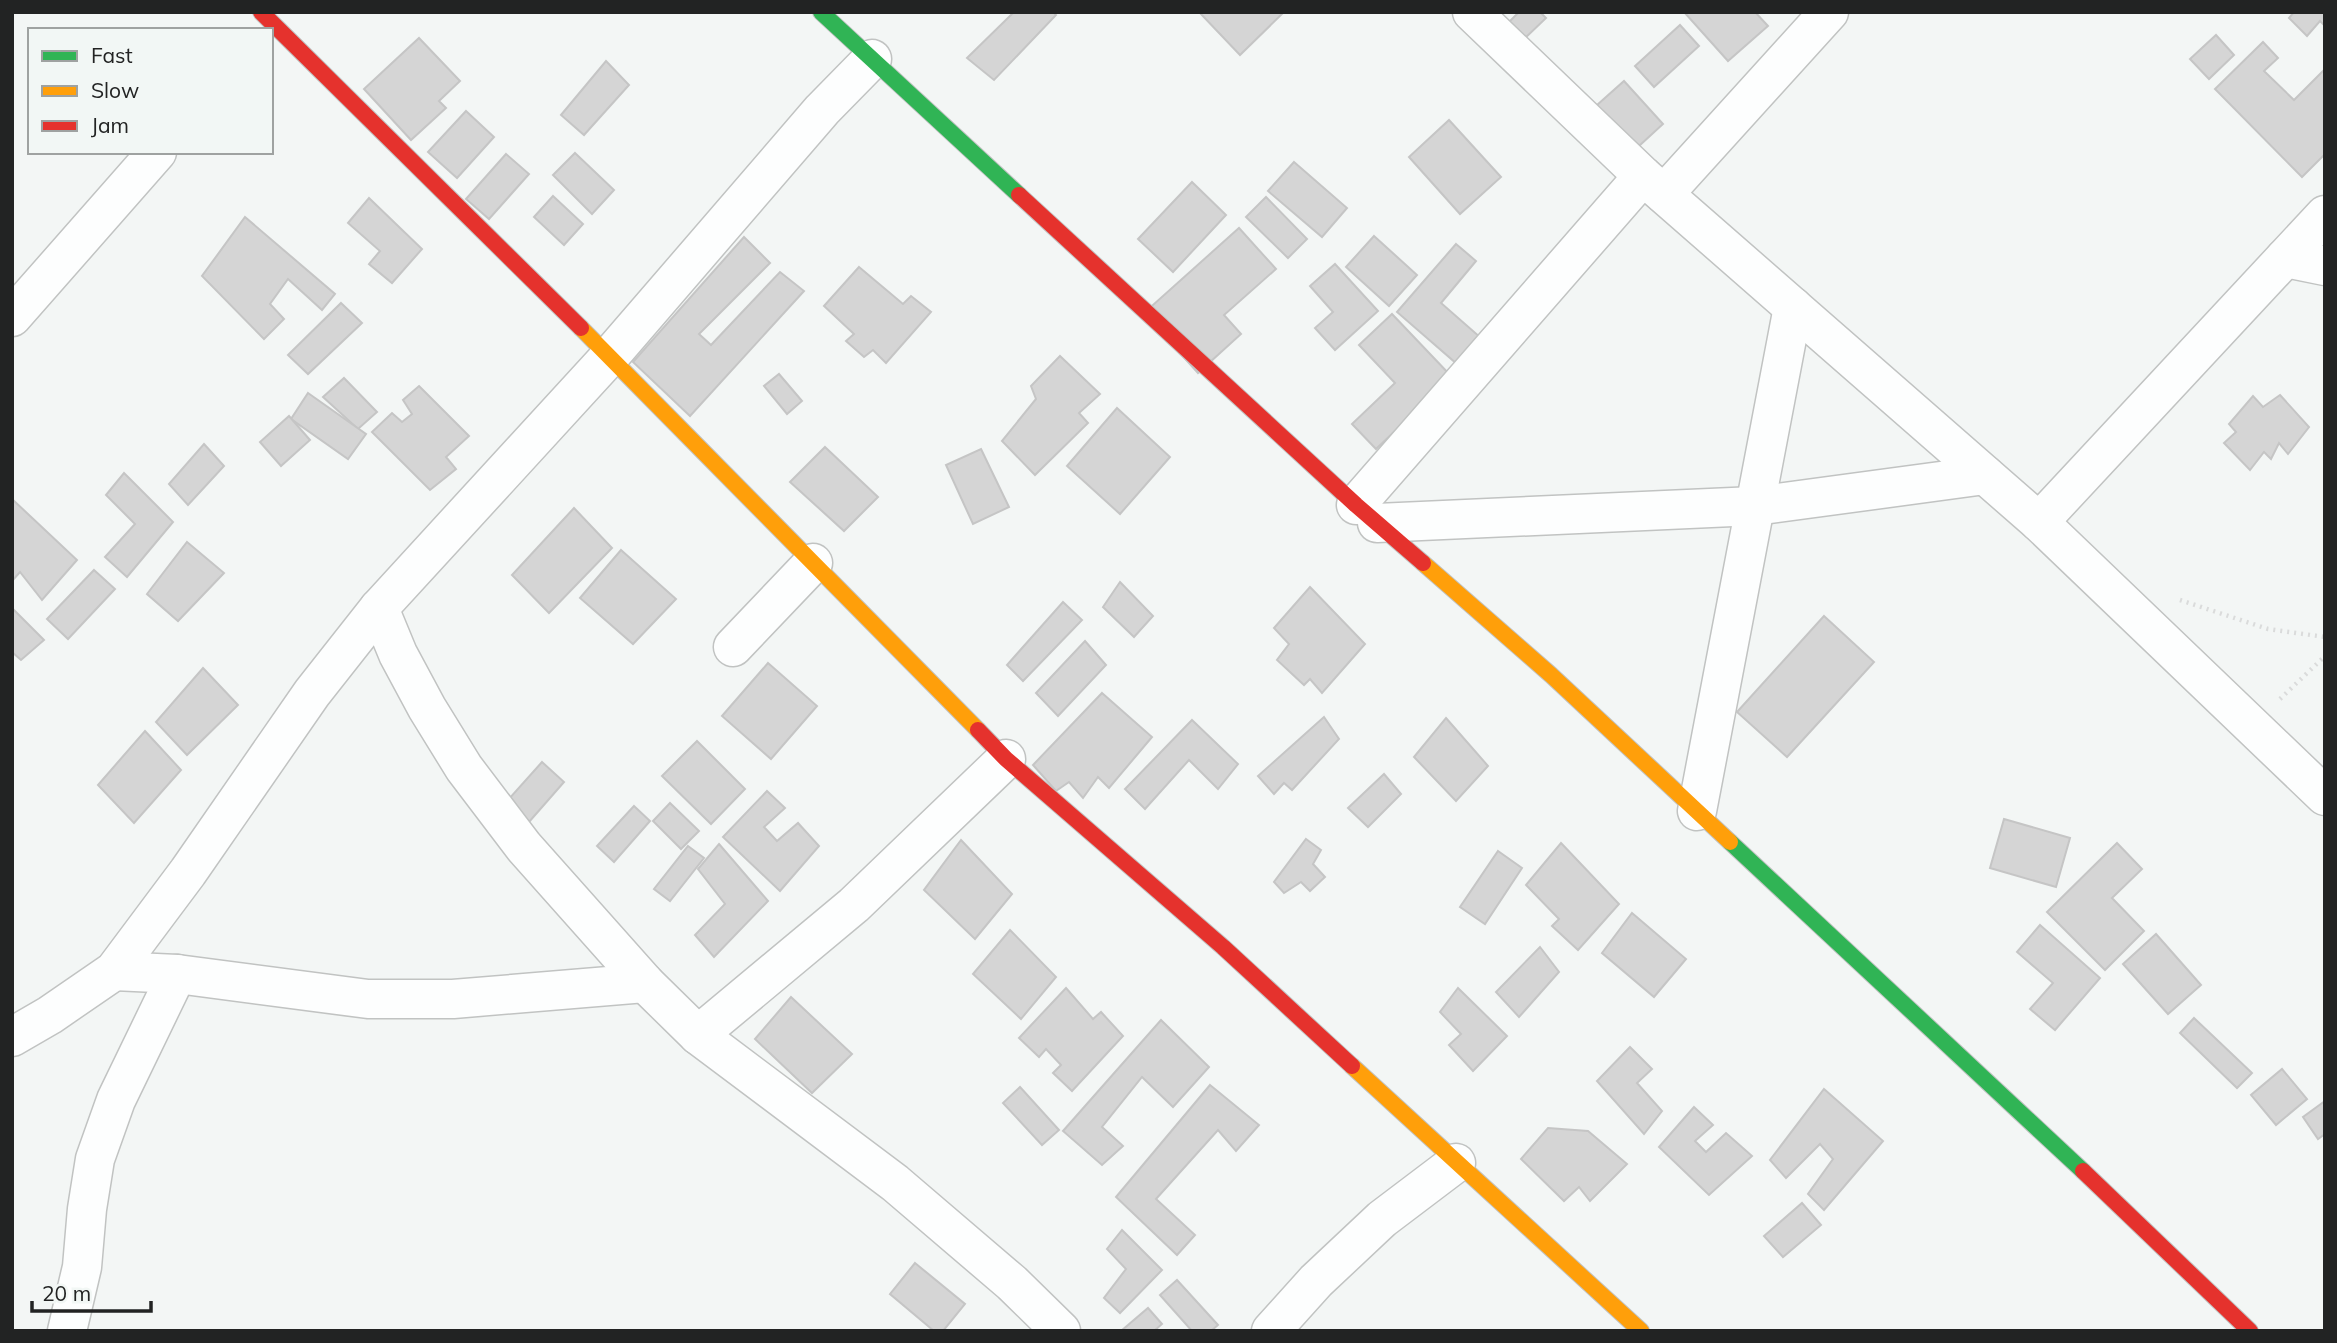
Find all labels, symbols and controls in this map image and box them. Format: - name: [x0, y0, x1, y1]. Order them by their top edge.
- legend: [28, 28, 273, 154]
- text: Fast: [91, 42, 133, 68]
- text: Slow: [91, 77, 139, 103]
- text: Jam: [91, 112, 129, 138]
- scale bar: [32, 1270, 150, 1314]
- text: 20 m: [42, 1280, 91, 1306]

